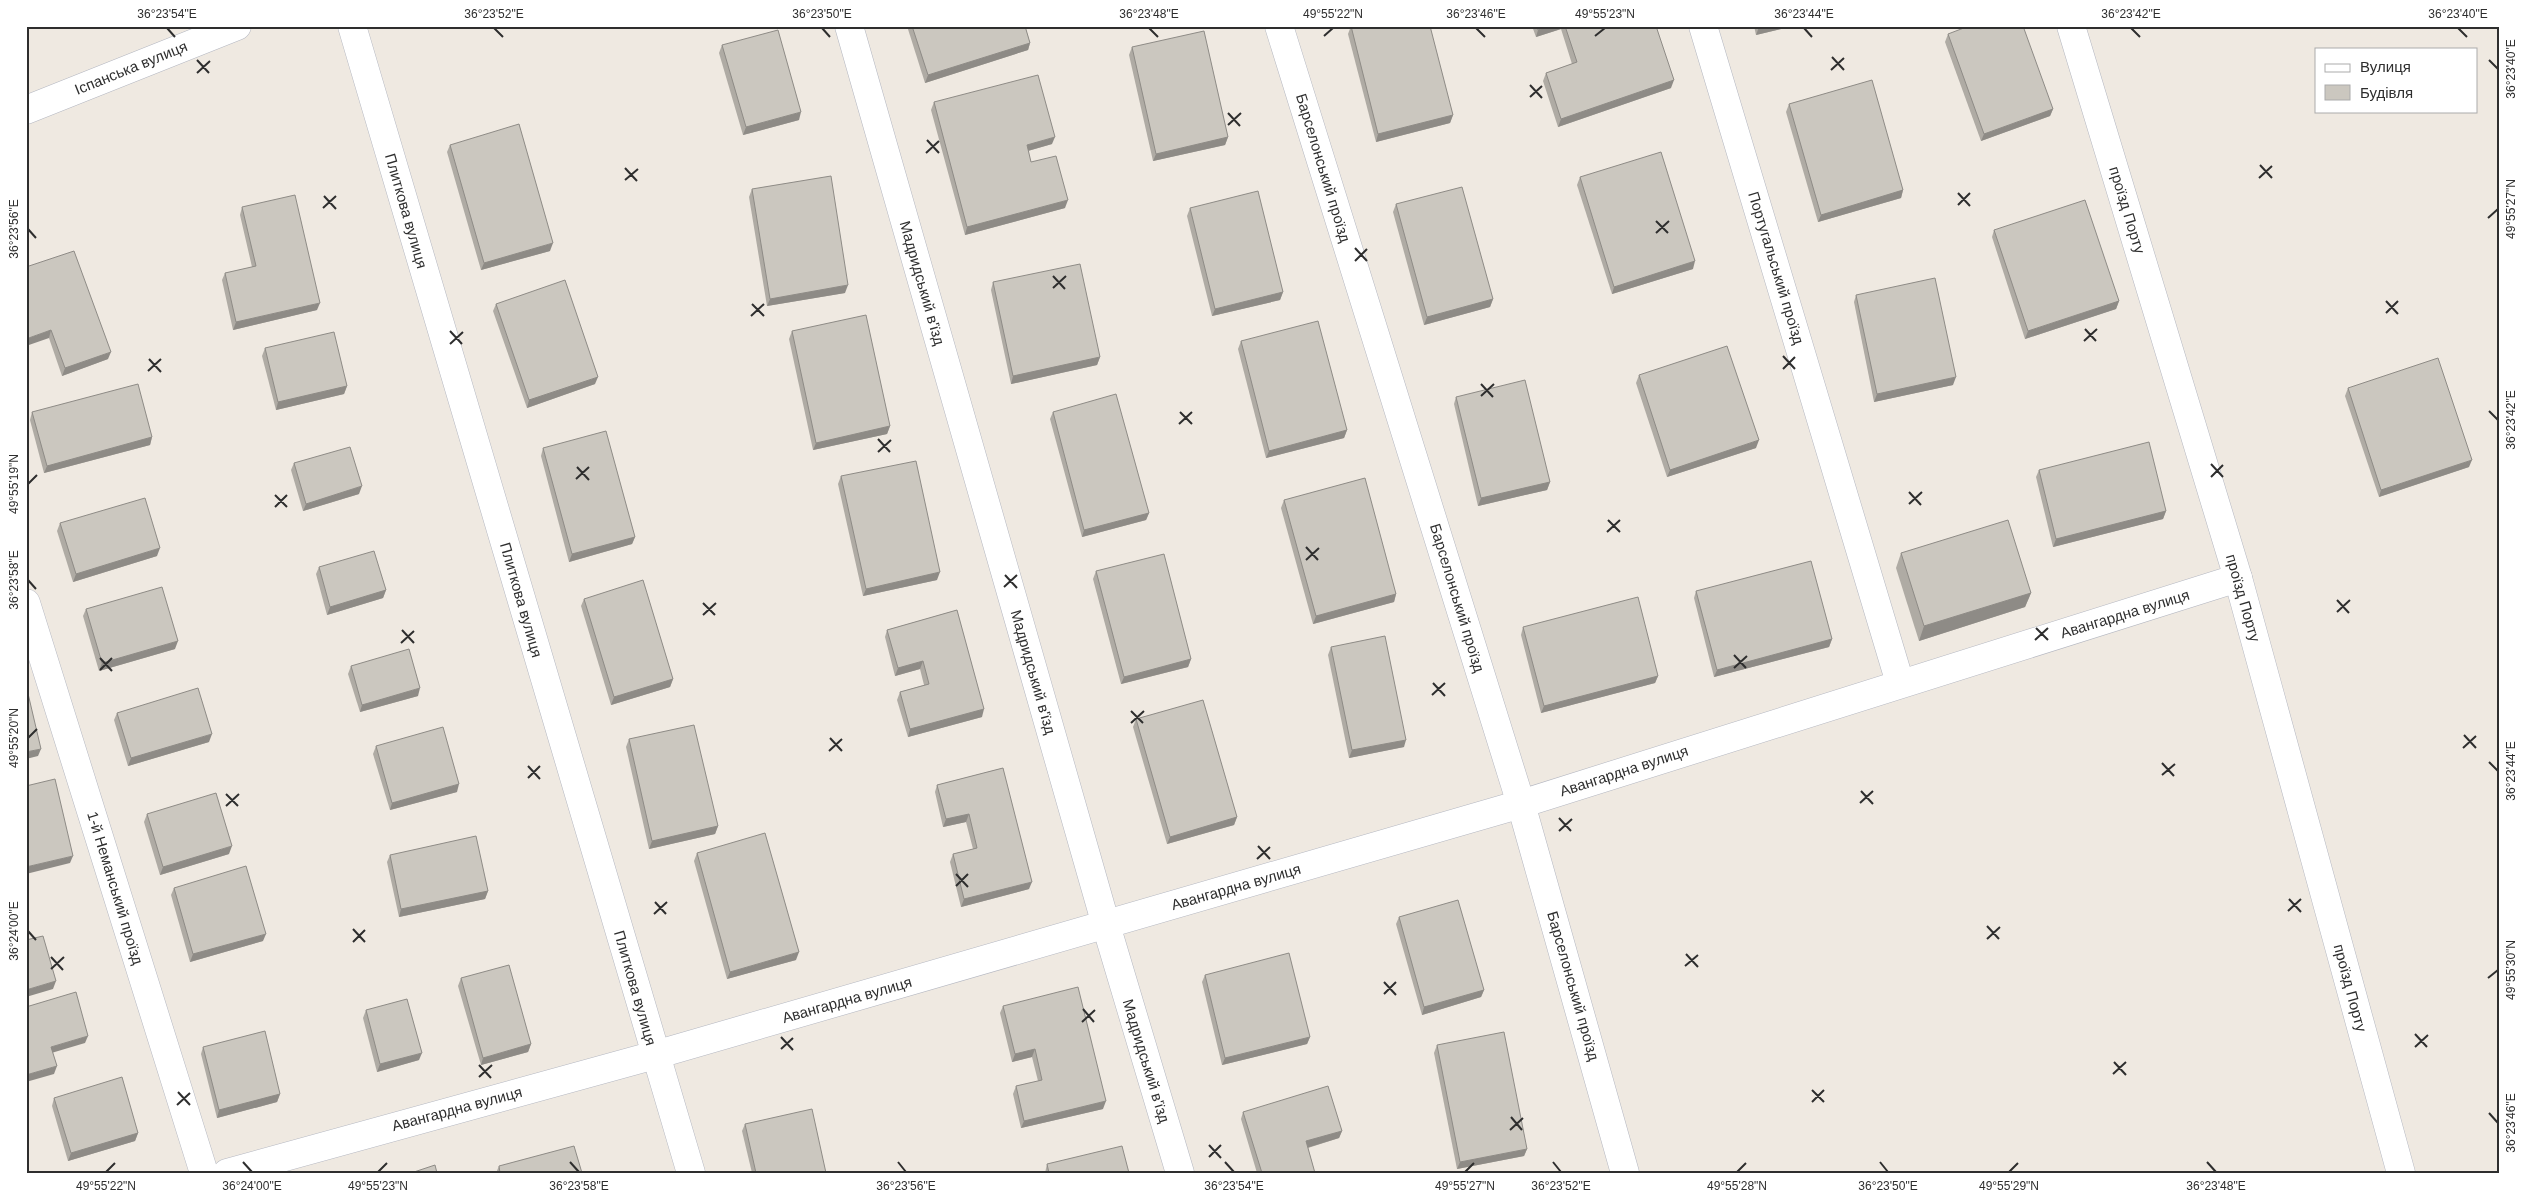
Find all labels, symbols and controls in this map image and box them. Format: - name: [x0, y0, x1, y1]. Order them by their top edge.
- text: 36°23'54"E: [137, 7, 197, 21]
- text: 36°23'52"E: [464, 7, 524, 21]
- text: 36°23'50"E: [792, 7, 852, 21]
- text: 36°23'48"E: [1119, 7, 1179, 21]
- text: 49°55'22"N: [1303, 7, 1363, 21]
- text: 36°23'46"E: [1446, 7, 1506, 21]
- text: 49°55'23"N: [1575, 7, 1635, 21]
- text: 36°23'44"E: [1774, 7, 1834, 21]
- text: 36°23'42"E: [2101, 7, 2161, 21]
- text: 36°23'40"E: [2428, 7, 2488, 21]
- street label: Іспанська вулиця: [72, 37, 190, 98]
- text: 36°23'40"E: [2504, 39, 2518, 99]
- legend: [2315, 48, 2478, 112]
- text: Вулиця: [2360, 58, 2411, 75]
- text: Будівля: [2360, 84, 2413, 101]
- street label: Барселонський проїзд: [1293, 91, 1354, 244]
- street label: Плиткова вулиця: [382, 151, 431, 270]
- street label: проїзд Порту: [2106, 164, 2149, 256]
- text: 49°55'27"N: [2504, 179, 2518, 239]
- street label: Португальський проїзд: [1745, 189, 1808, 347]
- text: 36°23'56"E: [7, 199, 21, 259]
- street label: Мадридський в'їзд: [897, 219, 948, 347]
- text: 36°23'42"E: [2504, 390, 2518, 450]
- text: 49°55'19"N: [7, 454, 21, 514]
- street label: Барселонський проїзд: [1427, 521, 1488, 674]
- street label: Плиткова вулиця: [497, 540, 546, 659]
- text: 36°23'58"E: [7, 550, 21, 610]
- street label: проїзд Порту: [2223, 552, 2264, 644]
- street label: Авангардна вулиця: [2058, 586, 2191, 641]
- street label: Мадридський в'їзд: [1008, 608, 1059, 736]
- text: 49°55'20"N: [7, 708, 21, 768]
- text: 36°23'44"E: [2504, 741, 2518, 801]
- street label: Авангардна вулиця: [1557, 742, 1690, 799]
- street label: 1-й Неманський проїзд: [84, 809, 147, 967]
- street label: Авангардна вулиця: [1169, 860, 1303, 913]
- text: 36°24'00"E: [7, 901, 21, 961]
- street label: Барселонський проїзд: [1544, 909, 1603, 1063]
- street label: Плиткова вулиця: [611, 928, 660, 1047]
- text: 49°55'30"N: [2504, 940, 2518, 1000]
- street label: проїзд Порту: [2331, 942, 2370, 1034]
- street label: Авангардна вулиця: [780, 973, 914, 1026]
- street label: Мадридський в'їзд: [1120, 997, 1173, 1125]
- street label: Авангардна вулиця: [390, 1083, 524, 1134]
- text: 36°23'46"E: [2504, 1093, 2518, 1153]
- text: 49°55'22"N: [76, 1179, 136, 1193]
- text: 36°24'00"E: [222, 1179, 282, 1193]
- text: 49°55'23"N: [348, 1179, 408, 1193]
- text: 36°23'58"E: [549, 1179, 609, 1193]
- text: 36°23'56"E: [876, 1179, 936, 1193]
- text: 36°23'54"E: [1204, 1179, 1264, 1193]
- text: 49°55'27"N: [1435, 1179, 1495, 1193]
- text: 36°23'52"E: [1531, 1179, 1591, 1193]
- text: 49°55'28"N: [1707, 1179, 1767, 1193]
- text: 36°23'50"E: [1858, 1179, 1918, 1193]
- text: 49°55'29"N: [1979, 1179, 2039, 1193]
- text: 36°23'48"E: [2186, 1179, 2246, 1193]

